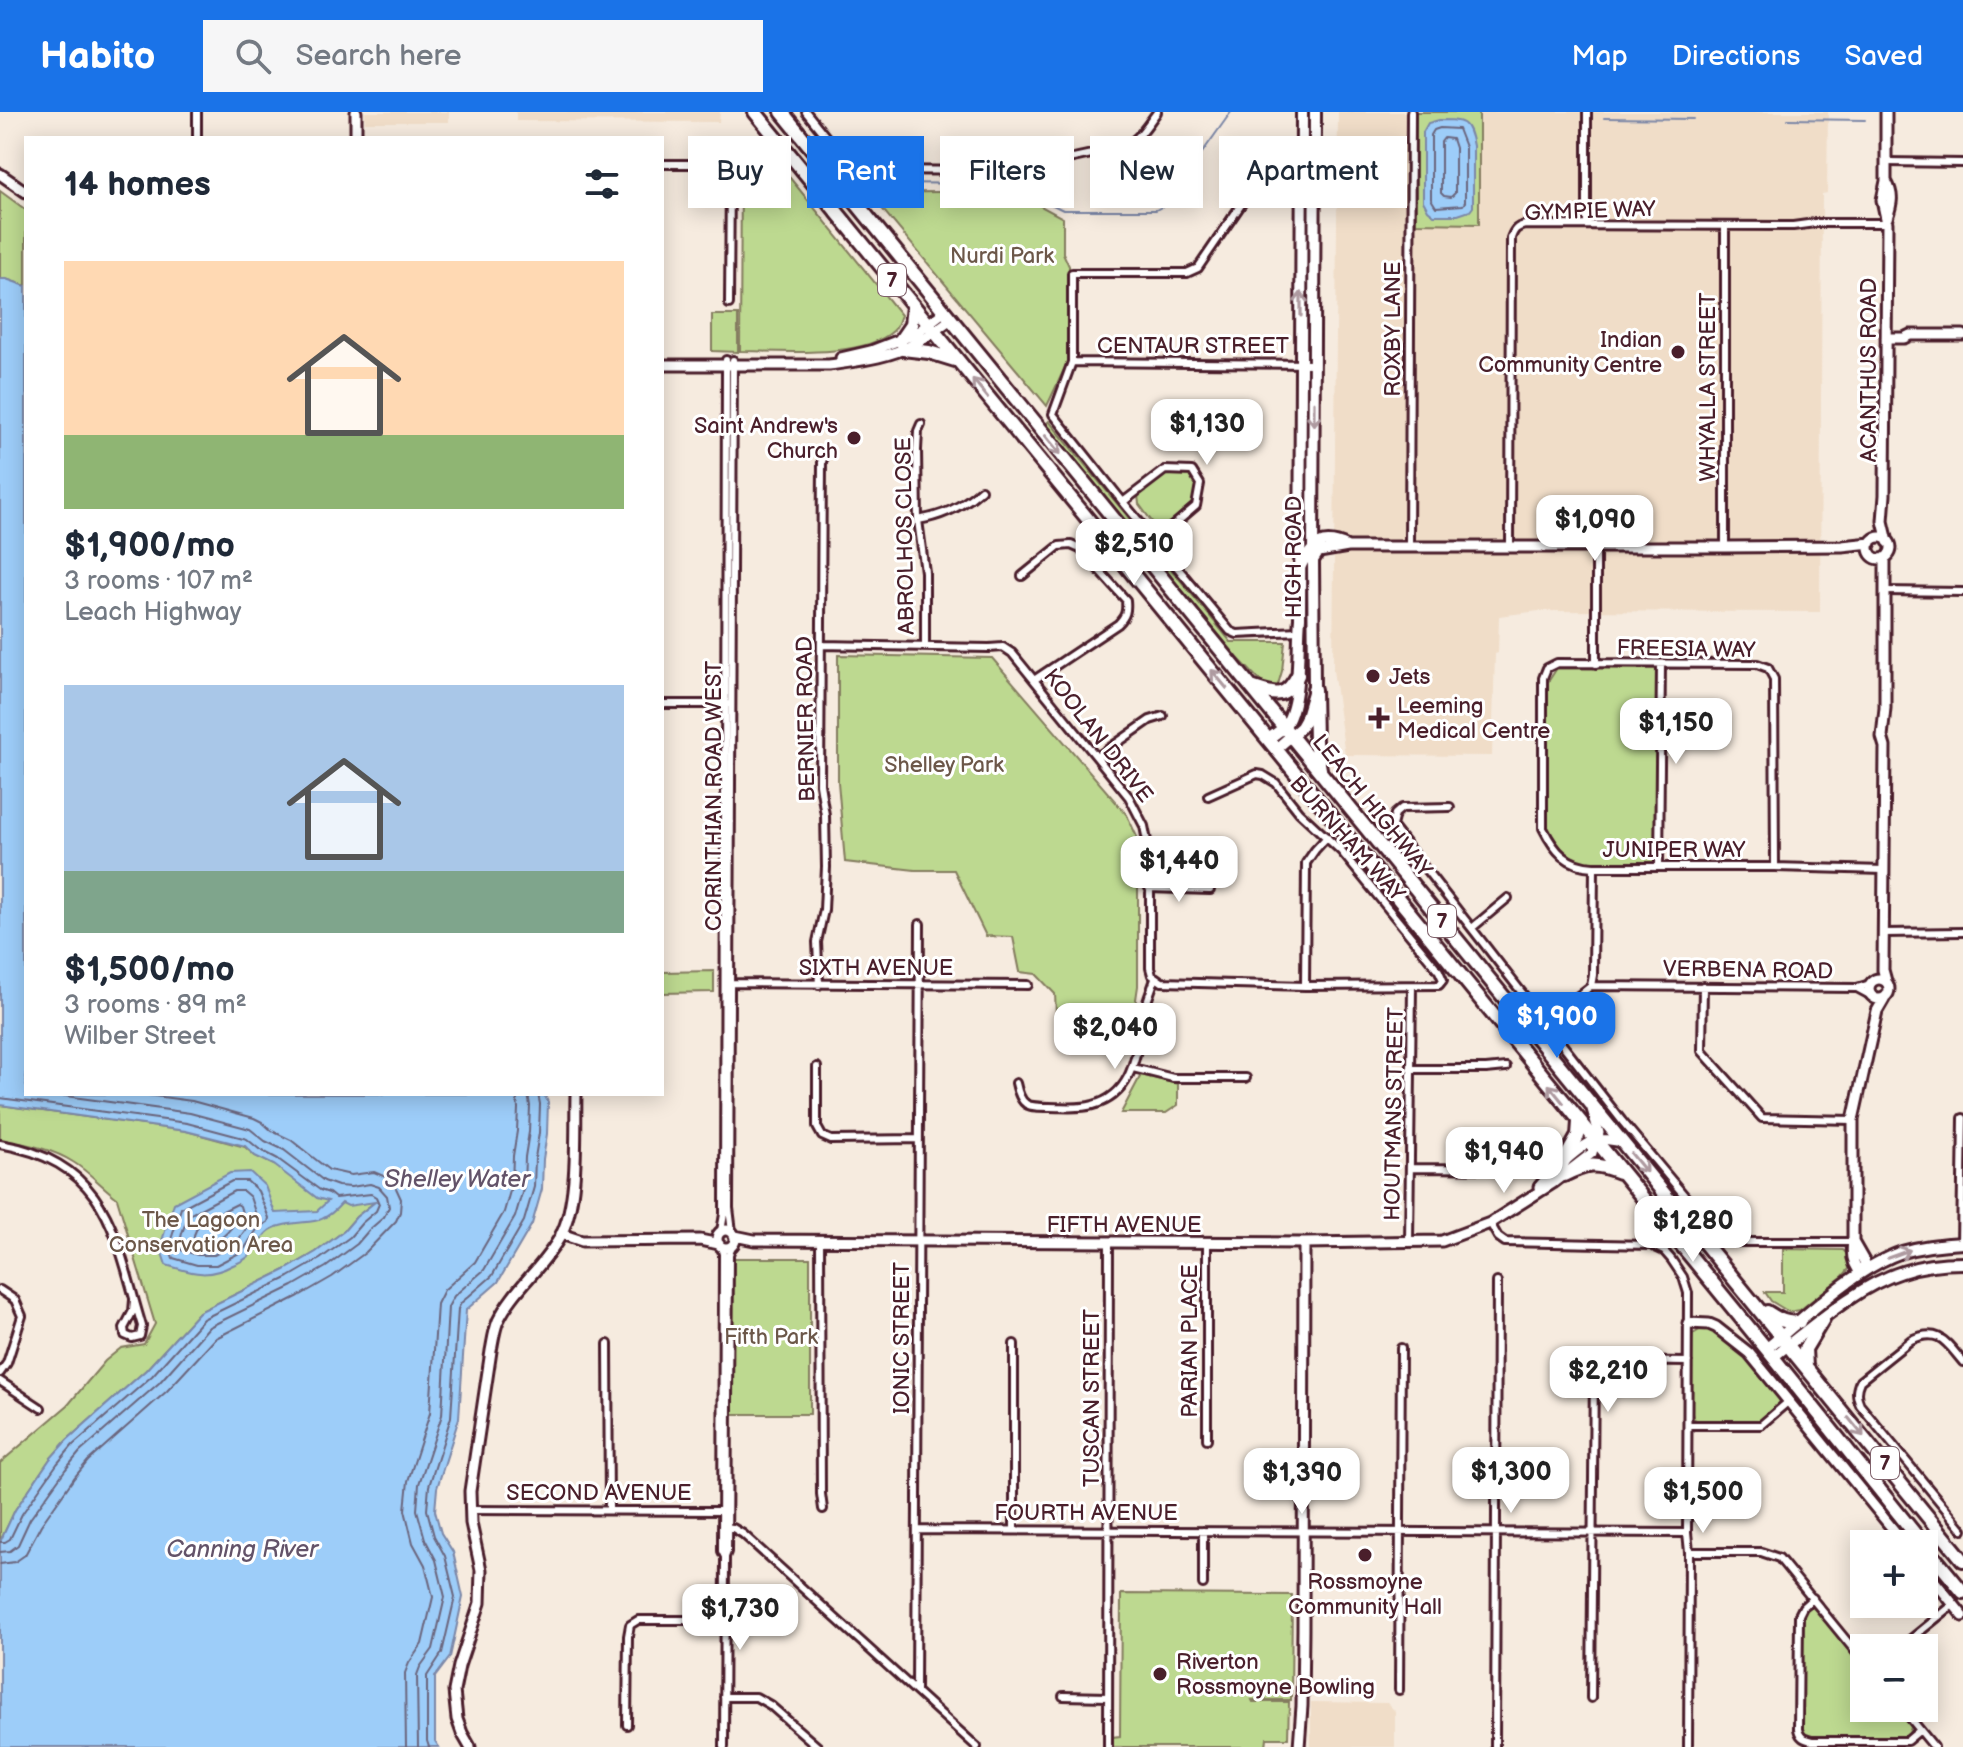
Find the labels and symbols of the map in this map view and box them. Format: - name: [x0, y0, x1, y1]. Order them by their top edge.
- street label: GYMPIE WAY: [1524, 196, 1656, 227]
- park label: Nurdi Park: [950, 243, 1054, 270]
- street label: ROXBY LANE: [1380, 261, 1407, 397]
- road number: 7: [878, 264, 906, 296]
- street label: ACANTHUS ROAD: [1856, 278, 1883, 462]
- one-way arrow: [1293, 291, 1309, 318]
- street label: WHYALLA STREET: [1695, 293, 1722, 481]
- place label: Indian Community Centre: [1478, 327, 1662, 379]
- street label: CENTAUR STREET: [1097, 333, 1289, 360]
- marker: Indian Community Centre: [1669, 343, 1687, 361]
- one-way arrow: [971, 378, 989, 399]
- pin: $1,130: [1142, 399, 1272, 467]
- one-way arrow: [1306, 400, 1322, 427]
- place label: Saint Andrew's Church: [694, 413, 838, 465]
- marker: Saint Andrew's Church: [845, 429, 863, 447]
- one-way arrow: [1044, 434, 1062, 454]
- street label: ABROLHOS CLOSE: [890, 437, 921, 635]
- pin: $1,090: [1530, 495, 1660, 563]
- street label: HIGH ROAD: [1281, 496, 1308, 618]
- pin: $2,510: [1069, 519, 1199, 587]
- street label: FREESIA WAY: [1616, 635, 1756, 664]
- street label: BERNIER ROAD: [792, 636, 821, 802]
- street label: CORINTHIAN ROAD WEST: [701, 661, 728, 931]
- street label: KOOLAN DRIVE: [1037, 664, 1158, 808]
- place label: Jets: [1389, 664, 1431, 691]
- marker: Jets: [1364, 667, 1382, 685]
- one-way arrow: [1210, 669, 1228, 690]
- place label: Leeming Medical Centre: [1397, 693, 1550, 745]
- pin: $1,150: [1611, 698, 1741, 766]
- marker: Leeming Medical Centre: [1368, 707, 1390, 729]
- street label: LEACH HIGHWAY: [1306, 729, 1438, 883]
- park label: Shelley Park: [884, 752, 1004, 779]
- street label: BURNHAM WAY: [1283, 771, 1410, 907]
- pin: $1,440: [1114, 836, 1244, 904]
- street label: JUNIPER WAY: [1603, 837, 1746, 864]
- road number: 7: [1428, 905, 1456, 937]
- street label: SIXTH AVENUE: [799, 955, 953, 982]
- street label: VERBENA ROAD: [1663, 956, 1833, 985]
- pin: $1,900: [1492, 992, 1622, 1060]
- pin: $2,040: [1050, 1003, 1180, 1071]
- street label: HOUTMANS STREET: [1379, 1007, 1410, 1221]
- one-way arrow: [1547, 1084, 1565, 1105]
- pin: $1,940: [1439, 1127, 1569, 1195]
- one-way arrow: [1631, 1152, 1648, 1173]
- water label: Shelley Water: [384, 1165, 532, 1194]
- pin: $1,280: [1628, 1196, 1758, 1264]
- park label: The Lagoon Conservation Area: [109, 1207, 293, 1259]
- street label: FIFTH AVENUE: [1046, 1212, 1202, 1239]
- one-way arrow: [1886, 1246, 1911, 1260]
- street label: IONIC STREET: [889, 1262, 916, 1414]
- street label: PARIAN PLACE: [1177, 1264, 1204, 1418]
- street label: TUSCAN STREET: [1079, 1309, 1106, 1487]
- park label: Fifth Park: [724, 1324, 818, 1351]
- pin: $2,210: [1543, 1346, 1673, 1414]
- one-way arrow: [1847, 1416, 1865, 1437]
- pin: $1,300: [1446, 1447, 1576, 1515]
- road number: 7: [1871, 1447, 1899, 1479]
- pin: $1,390: [1237, 1448, 1367, 1516]
- pin: $1,500: [1638, 1467, 1768, 1535]
- street label: SECOND AVENUE: [506, 1480, 692, 1507]
- street label: FOURTH AVENUE: [994, 1500, 1178, 1527]
- water label: Canning River: [166, 1535, 320, 1564]
- marker: Rossmoyne Community Hall: [1356, 1546, 1374, 1564]
- place label: Rossmoyne Community Hall: [1288, 1569, 1442, 1621]
- pin: $1,730: [675, 1584, 805, 1652]
- place label: Riverton Rossmoyne Bowling: [1176, 1649, 1375, 1701]
- marker: Riverton Rossmoyne Bowling: [1151, 1665, 1169, 1683]

